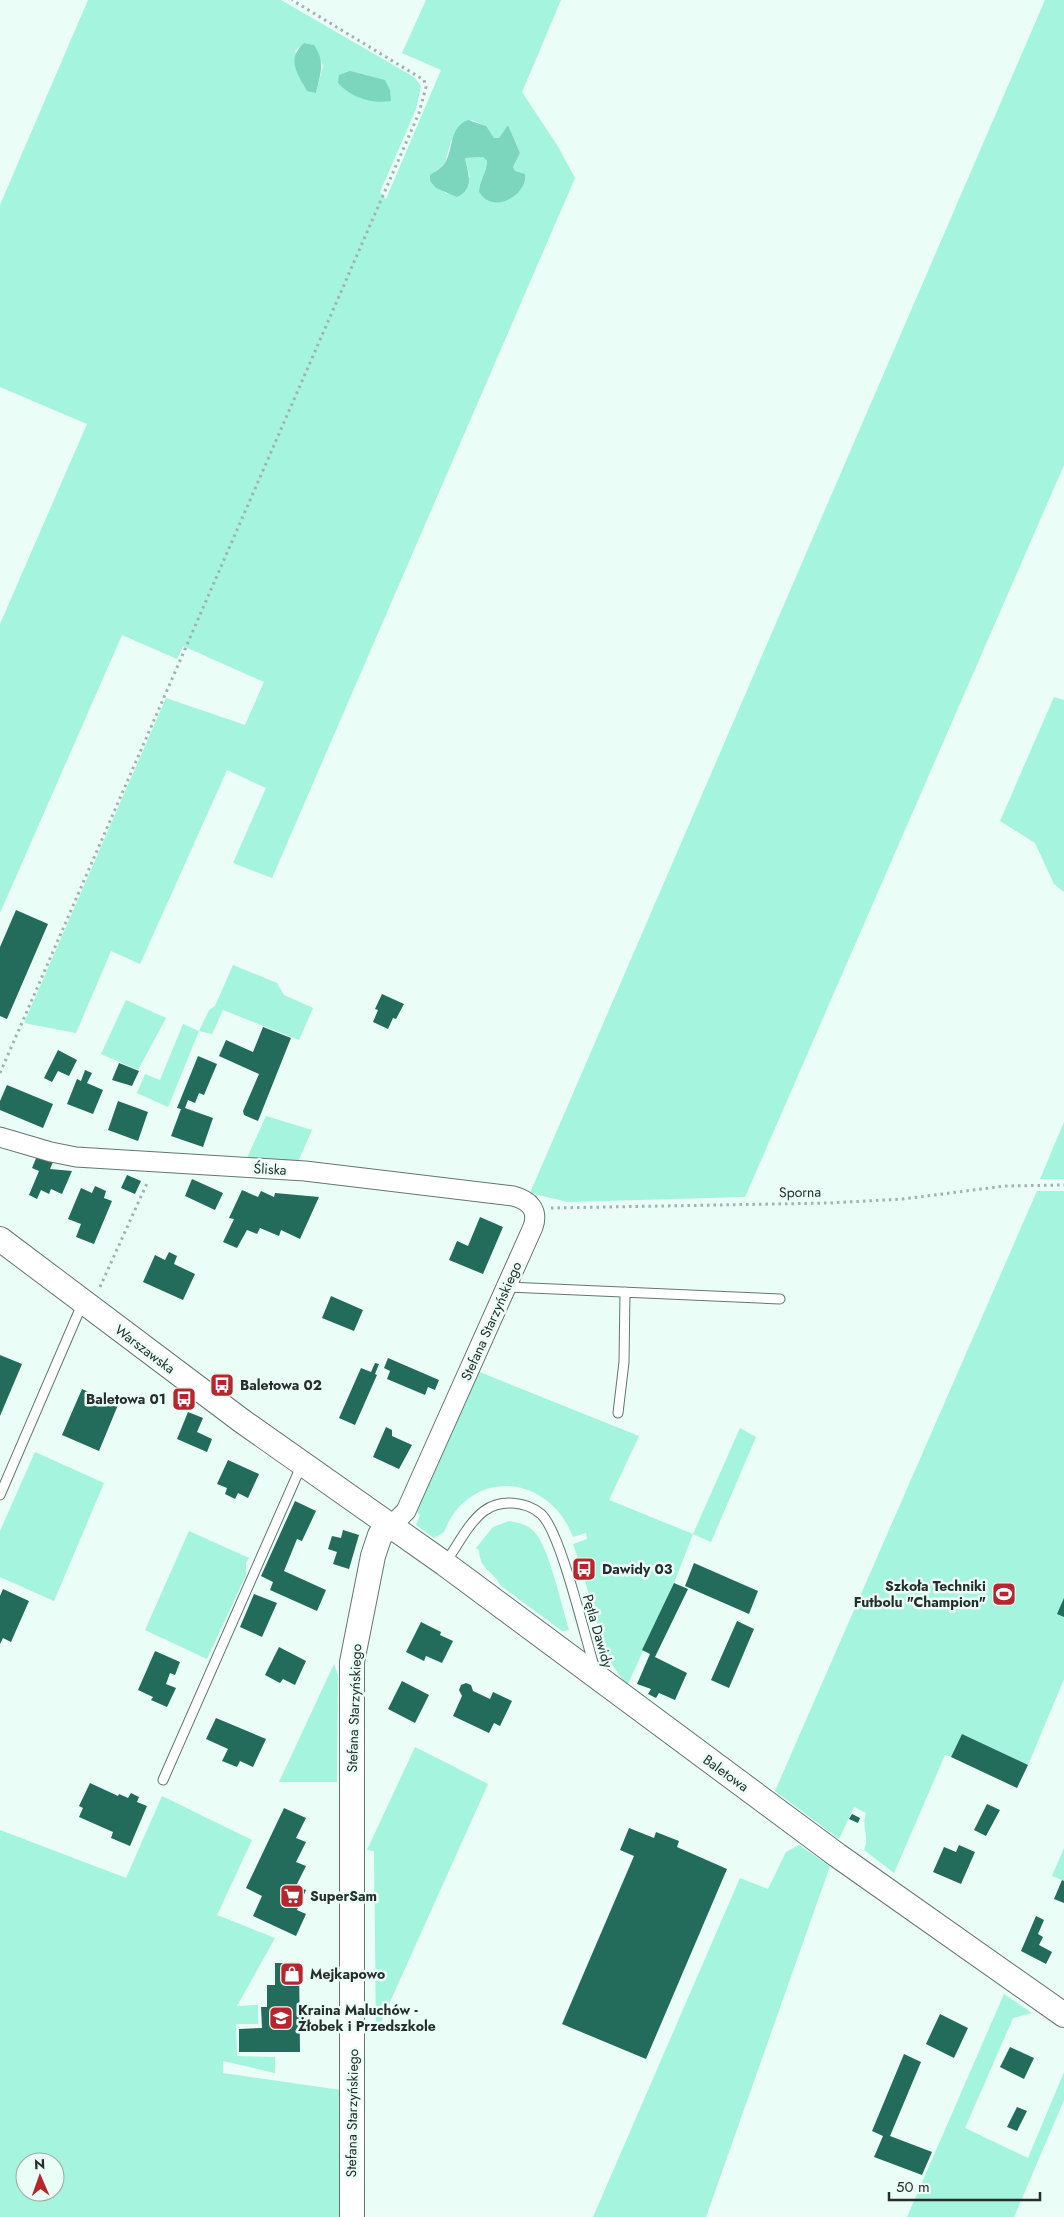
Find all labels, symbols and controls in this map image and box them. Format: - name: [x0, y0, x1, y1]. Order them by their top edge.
- street label: Śliska: [253, 1158, 287, 1180]
- street label: Sporna: [779, 1182, 821, 1202]
- street label: Stefana Starzyńskiego: [456, 1258, 526, 1384]
- street label: Warszawska: [111, 1320, 179, 1378]
- bus stop icon: Baletowa 02: [209, 1372, 235, 1398]
- place label: Baletowa 02: [240, 1375, 322, 1395]
- bus stop icon: Baletowa 01: [171, 1386, 197, 1412]
- place label: Baletowa 01: [86, 1389, 166, 1409]
- bus stop icon: Dawidy 03: [571, 1556, 597, 1582]
- place label: Dawidy 03: [602, 1559, 673, 1579]
- place label: Szkoła Techniki Futbolu "Champion": [854, 1576, 986, 1612]
- sports icon: Szkoła Techniki Futbolu "Champion": [991, 1581, 1017, 1607]
- street label: Pętla Dawidy: [578, 1592, 618, 1671]
- street label: Stefana Starzyńskiego: [342, 1643, 366, 1773]
- street label: Baletowa: [699, 1750, 753, 1796]
- supermarket icon: SuperSam: [279, 1883, 305, 1909]
- place label: SuperSam: [310, 1886, 377, 1906]
- shop icon: Mejkapowo: [279, 1961, 305, 1987]
- place label: Mejkapowo: [310, 1964, 385, 1984]
- place label: Kraina Maluchów - Żłobek i Przedszkole: [298, 2000, 436, 2036]
- school or university icon: Kraina Maluchów - Żłobek i Przedszkole: [268, 2005, 294, 2031]
- street label: Stefana Starzyńskiego: [341, 2048, 363, 2178]
- north arrow: [15, 2152, 65, 2202]
- text: N: [34, 2154, 45, 2174]
- scale bar: [889, 2170, 1040, 2202]
- text: 50 m: [896, 2176, 930, 2198]

